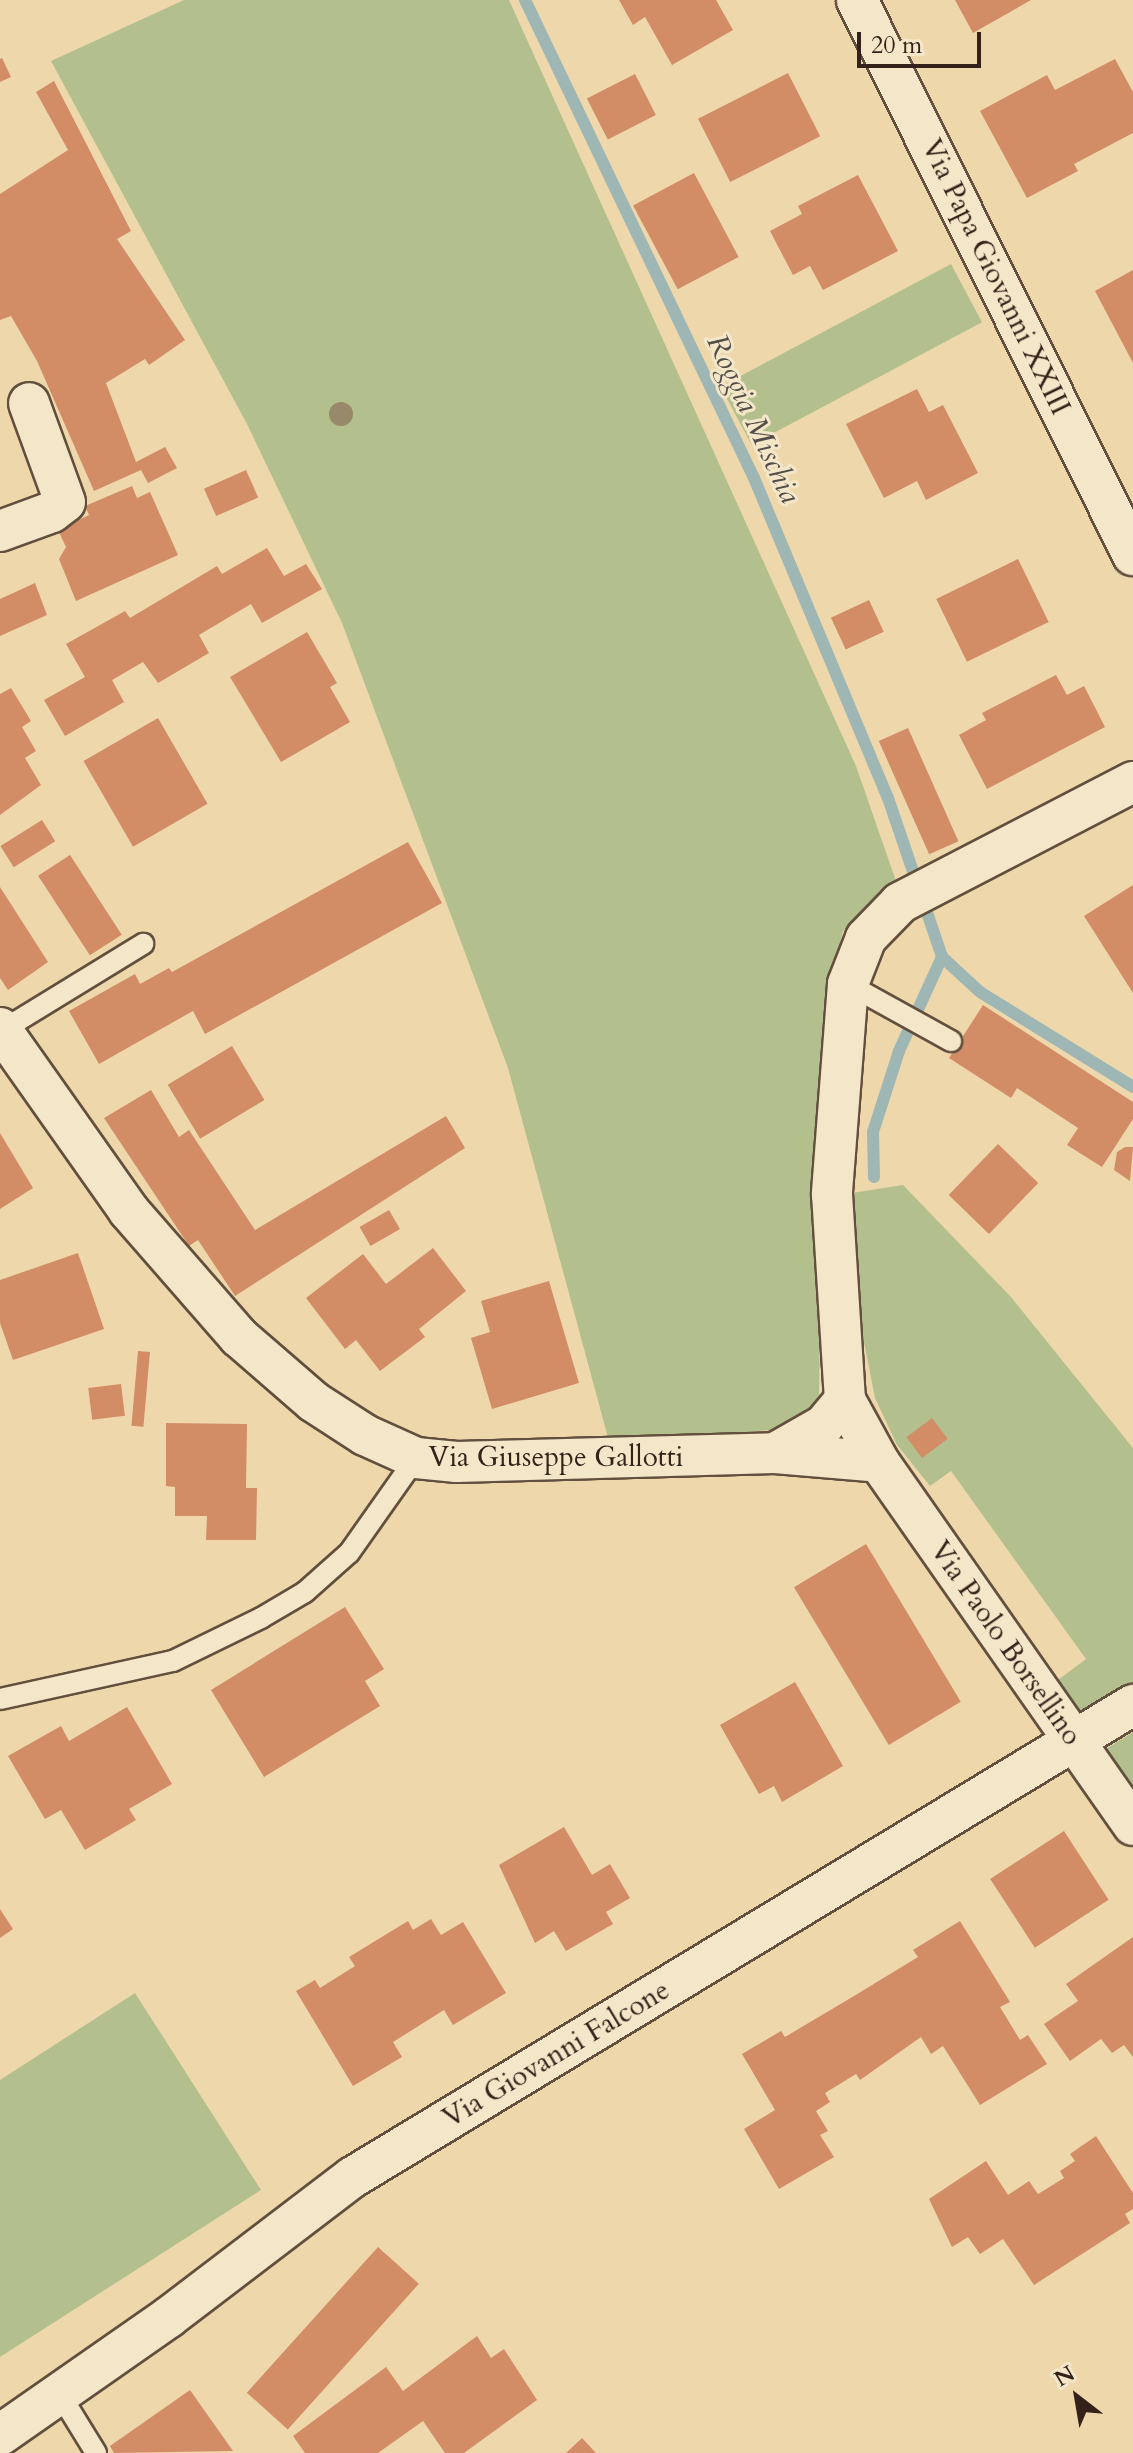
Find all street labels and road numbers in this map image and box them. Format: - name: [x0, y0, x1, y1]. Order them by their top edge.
- street label: Via Papa Giovanni XXIII: [915, 134, 1077, 420]
- street label: Via Giuseppe Gallotti: [429, 1440, 683, 1474]
- street label: Via Paolo Borsellino: [923, 1535, 1089, 1751]
- street label: Via Giovanni Falcone: [437, 1973, 675, 2135]

